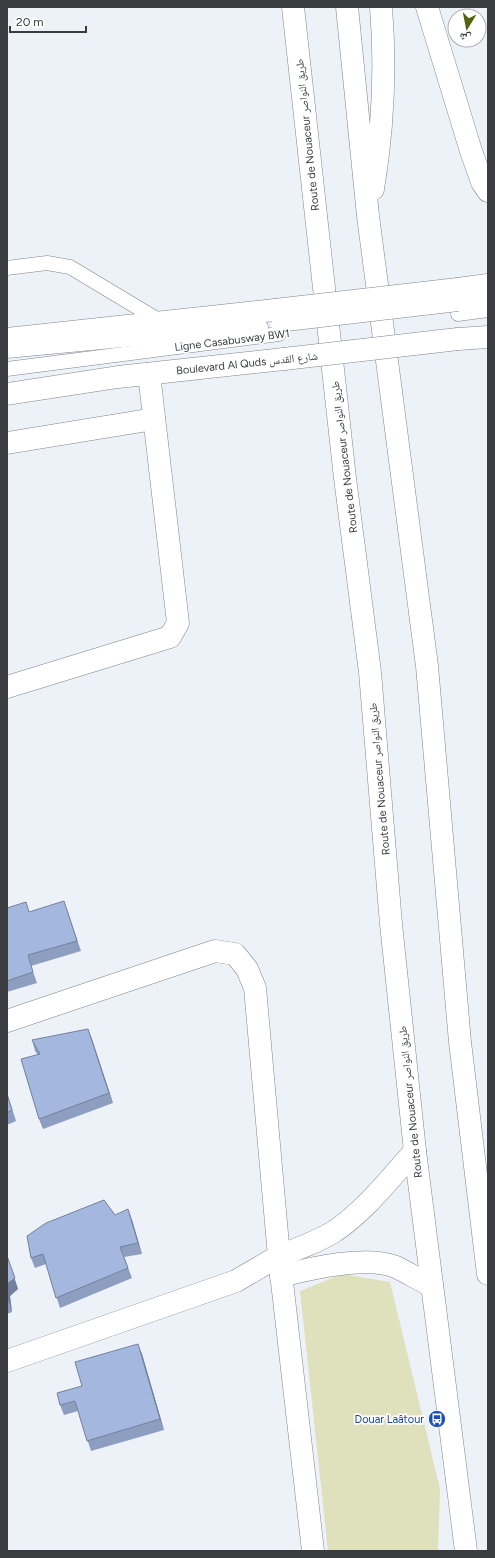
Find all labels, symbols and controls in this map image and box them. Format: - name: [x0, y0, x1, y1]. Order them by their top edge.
- scale bar: [10, 8, 86, 34]
- north arrow: [447, 8, 487, 48]
- text: 20 m: [16, 15, 44, 29]
- text: ش: [458, 29, 472, 45]
- street label: Route de Nouaceur طريق النواصر: [293, 58, 322, 212]
- street label: Ligne Casabusway BW1: [174, 327, 290, 354]
- street label: Boulevard Al Quds شارع القدس: [176, 350, 319, 377]
- street label: Route de Nouaceur طريق النواصر: [329, 380, 360, 534]
- street label: Route de Nouaceur طريق النواصر: [366, 702, 393, 856]
- street label: Route de Nouaceur طريق النواصر: [396, 1025, 425, 1179]
- bus stop icon: Douar Laâtour: [427, 1409, 447, 1429]
- place label: Douar Laâtour: [355, 1413, 424, 1426]

